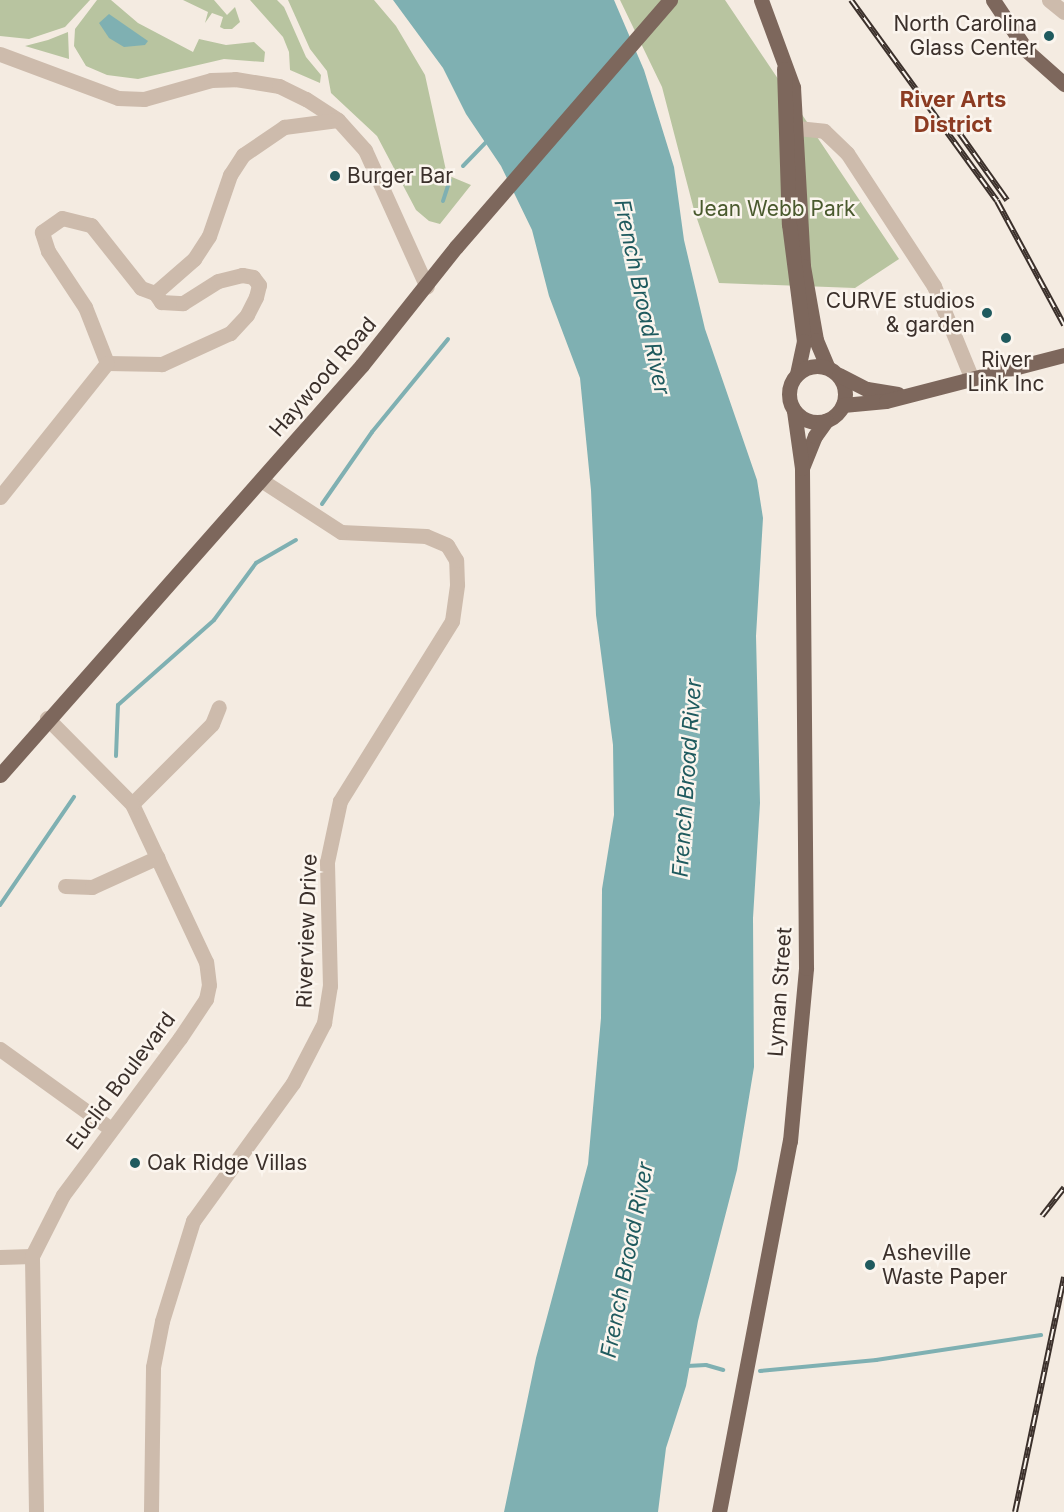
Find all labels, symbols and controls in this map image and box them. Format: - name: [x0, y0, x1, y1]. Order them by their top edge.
- place label: North Carolina Glass Center: [894, 11, 1037, 61]
- marker: North Carolina Glass Center: [1042, 29, 1056, 43]
- district label: River Arts District: [900, 86, 1006, 138]
- place label: Burger Bar: [347, 163, 453, 189]
- marker: Burger Bar: [328, 169, 342, 183]
- park label: Jean Webb Park: [693, 196, 855, 222]
- water label: French Broad River: [608, 197, 676, 397]
- place label: CURVE studios & garden: [826, 288, 975, 338]
- marker: CURVE studios & garden: [980, 306, 994, 320]
- street label: Haywood Road: [264, 312, 382, 442]
- marker: River Link Inc: [999, 331, 1013, 345]
- place label: River Link Inc: [968, 347, 1044, 397]
- water label: French Broad River: [667, 678, 707, 878]
- street label: Riverview Drive: [292, 853, 322, 1009]
- street label: Lyman Street: [763, 926, 797, 1058]
- street label: Euclid Boulevard: [61, 1007, 181, 1155]
- place label: Oak Ridge Villas: [147, 1150, 307, 1176]
- marker: Oak Ridge Villas: [128, 1156, 142, 1170]
- water label: French Broad River: [595, 1160, 659, 1360]
- place label: Asheville Waste Paper: [882, 1240, 1008, 1290]
- marker: Asheville Waste Paper: [863, 1258, 877, 1272]

